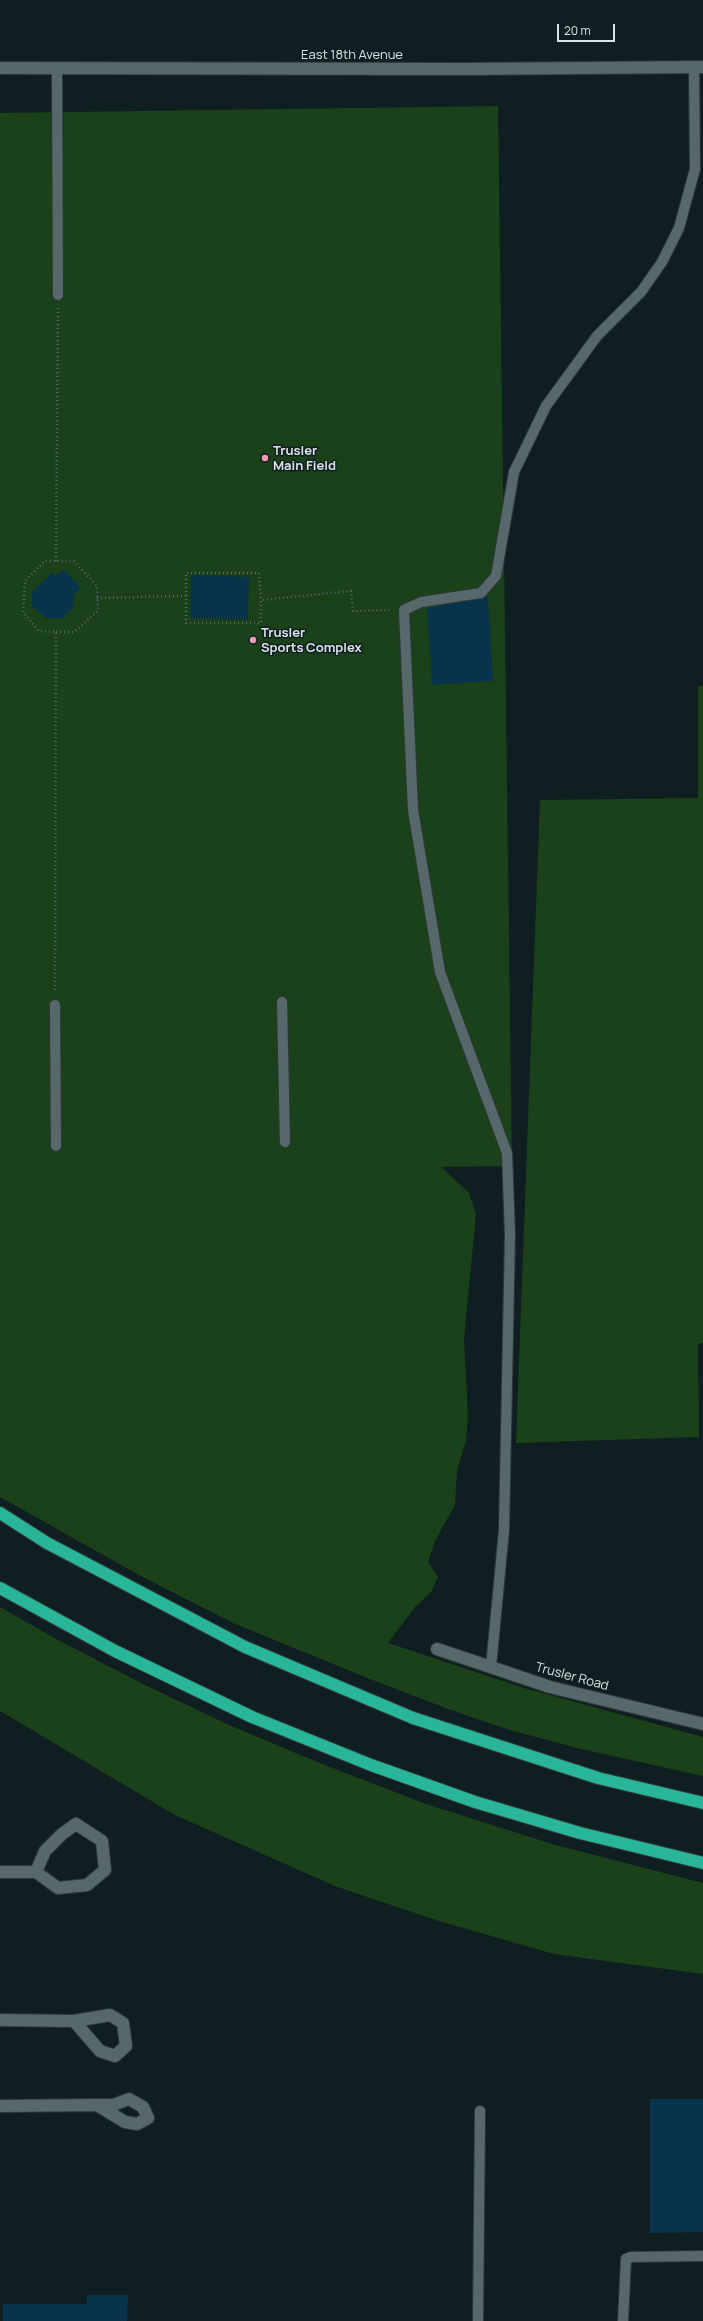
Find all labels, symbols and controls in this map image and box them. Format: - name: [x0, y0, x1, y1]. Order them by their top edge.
- scale bar: [559, 16, 617, 42]
- text: 20 m: [564, 22, 591, 39]
- street label: East 18th Avenue: [301, 47, 403, 63]
- place label: Trusler Main Field: [273, 443, 336, 474]
- marker: Trusler Main Field: [260, 453, 270, 463]
- place label: Trusler Sports Complex: [261, 625, 362, 656]
- marker: Trusler Sports Complex: [248, 635, 258, 645]
- street label: Trusler Road: [534, 1660, 610, 1694]

